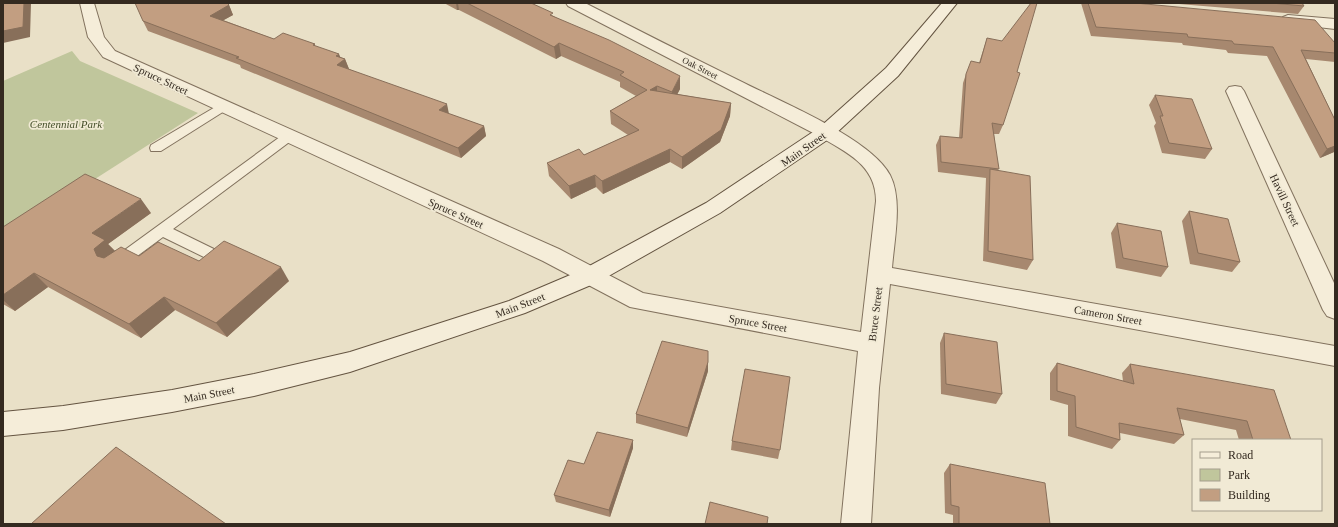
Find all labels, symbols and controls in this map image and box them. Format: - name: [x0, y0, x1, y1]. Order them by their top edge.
- street label: Oak Street: [681, 55, 720, 81]
- street label: Spruce Street: [132, 61, 190, 97]
- park label: Centennial Park: [30, 118, 103, 130]
- street label: Main Street: [778, 129, 828, 169]
- street label: Havill Street: [1268, 172, 1302, 228]
- street label: Spruce Street: [427, 196, 485, 230]
- street label: Bruce Street: [866, 286, 884, 342]
- street label: Main Street: [494, 290, 546, 320]
- street label: Cameron Street: [1073, 303, 1143, 327]
- street label: Spruce Street: [728, 312, 788, 334]
- street label: Main Street: [183, 383, 235, 405]
- legend: [1192, 439, 1322, 511]
- text: Road: [1228, 448, 1253, 462]
- text: Park: [1228, 468, 1250, 482]
- text: Building: [1228, 488, 1270, 502]

